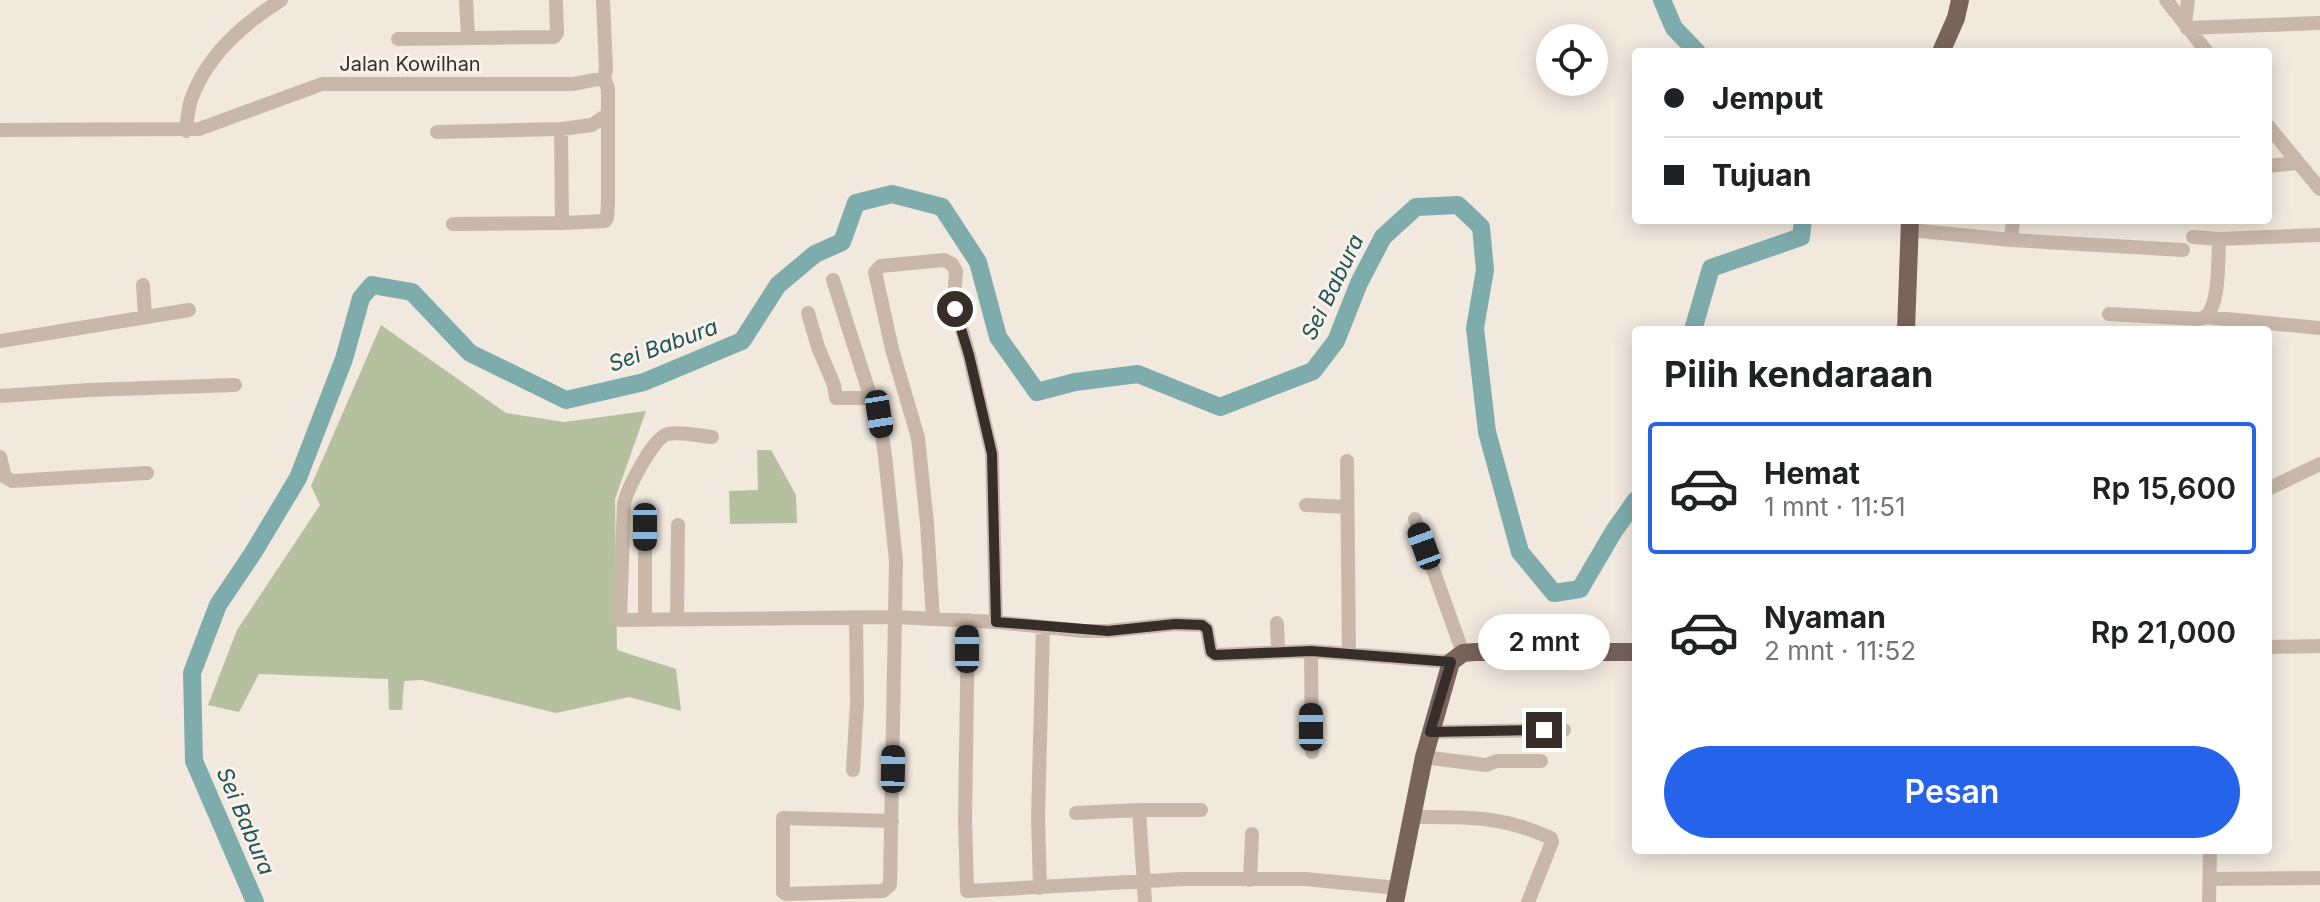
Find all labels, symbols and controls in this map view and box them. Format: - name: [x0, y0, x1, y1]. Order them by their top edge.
- map controls: [1536, 24, 1608, 96]
- button: locate: [1536, 24, 1608, 96]
- street label: Jalan Kowilhan: [339, 52, 481, 76]
- text: Jemput: [1712, 80, 1823, 116]
- text: Tujuan: [1712, 157, 1811, 193]
- water label: Sei Babura: [1295, 230, 1369, 344]
- route start: [937, 291, 973, 327]
- water label: Sei Babura: [605, 313, 721, 377]
- text: Pilih kendaraan: [1664, 352, 1933, 396]
- car: [863, 388, 895, 440]
- icon: car: [1668, 452, 1740, 524]
- text: Hemat: [1764, 455, 1860, 491]
- text: Rp 15,600: [2092, 470, 2236, 506]
- text: 1 mnt · 11:51: [1764, 491, 1906, 522]
- car: [633, 503, 657, 551]
- car: [1405, 519, 1443, 573]
- icon: car: [1668, 596, 1740, 668]
- text: Nyaman: [1764, 599, 1886, 635]
- callout: 2 mnt: [1478, 614, 1610, 670]
- text: Rp 21,000: [2091, 614, 2236, 650]
- car: [955, 625, 979, 673]
- text: 2 mnt: [1508, 626, 1580, 657]
- text: 2 mnt · 11:52: [1764, 635, 1916, 666]
- car: [1299, 703, 1323, 751]
- route end: [1526, 712, 1562, 748]
- car: [881, 745, 905, 793]
- button: Pesan: [1664, 746, 2240, 838]
- water label: Sei Babura: [212, 763, 280, 879]

